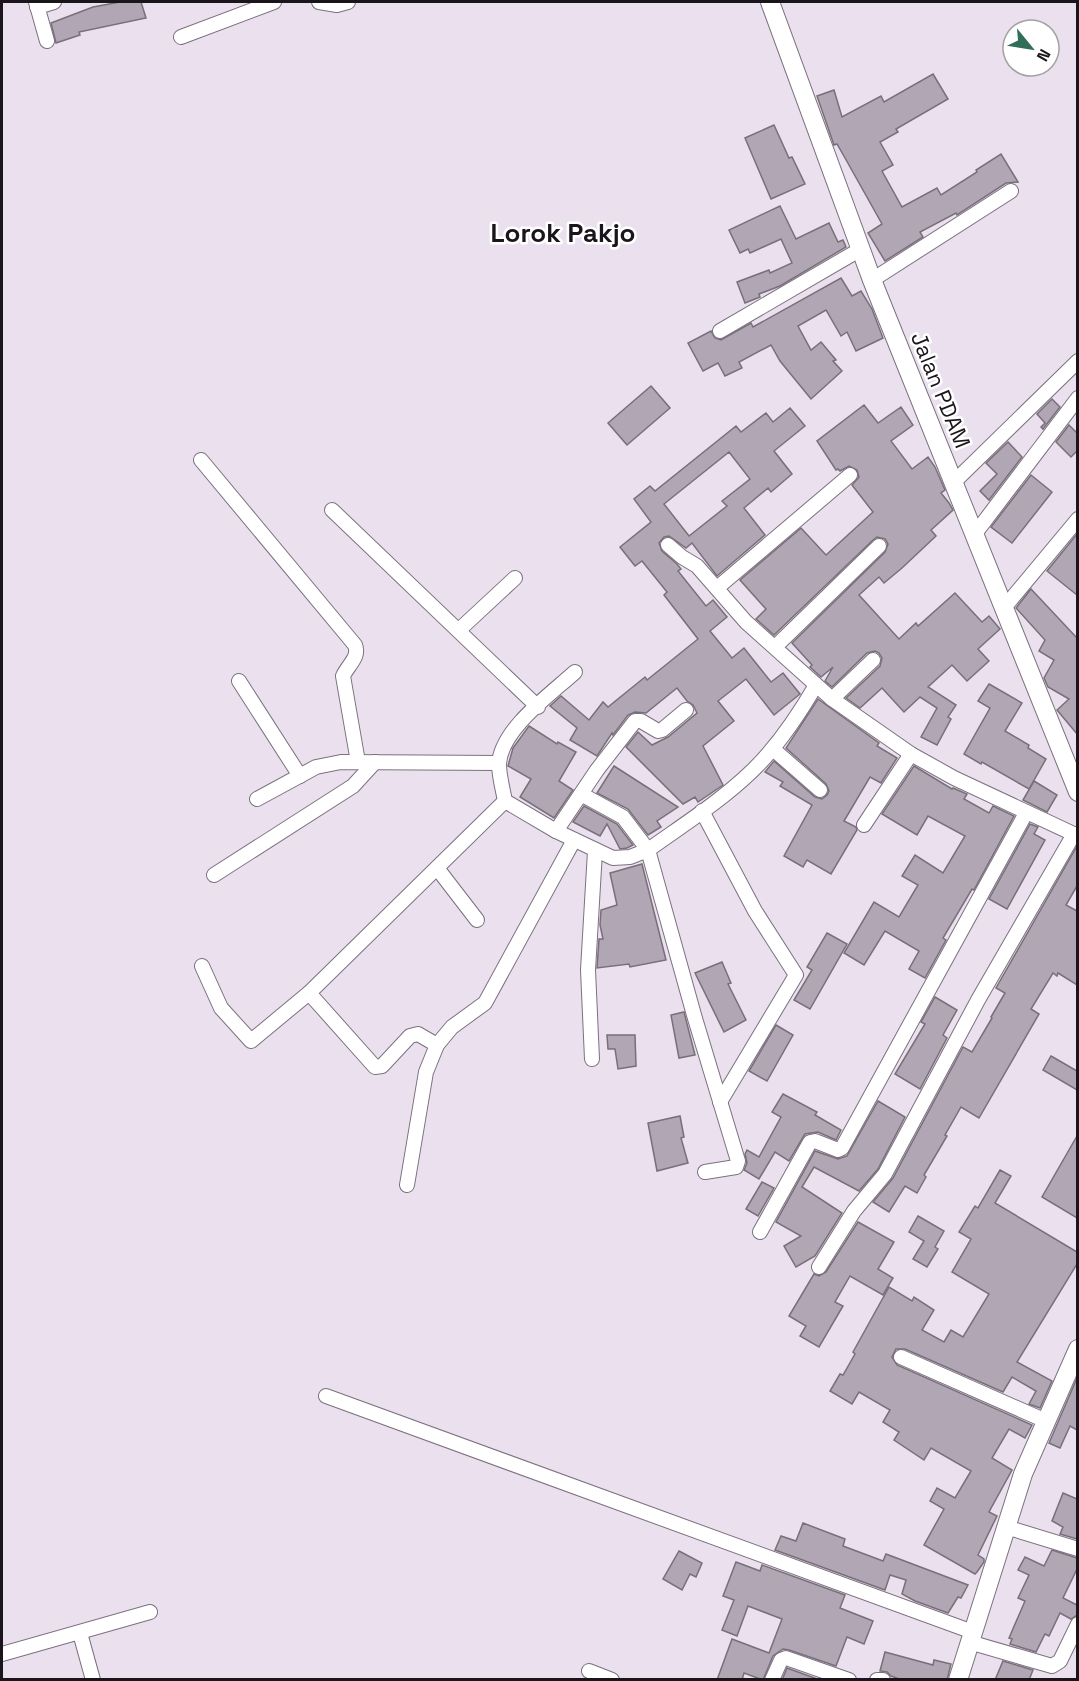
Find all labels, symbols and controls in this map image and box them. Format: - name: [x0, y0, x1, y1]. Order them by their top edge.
- north arrow: [1001, 18, 1061, 78]
- text: N: [1032, 45, 1055, 65]
- district label: Lorok Pakjo: [490, 216, 636, 250]
- street label: Jalan PDAM: [905, 328, 977, 452]

